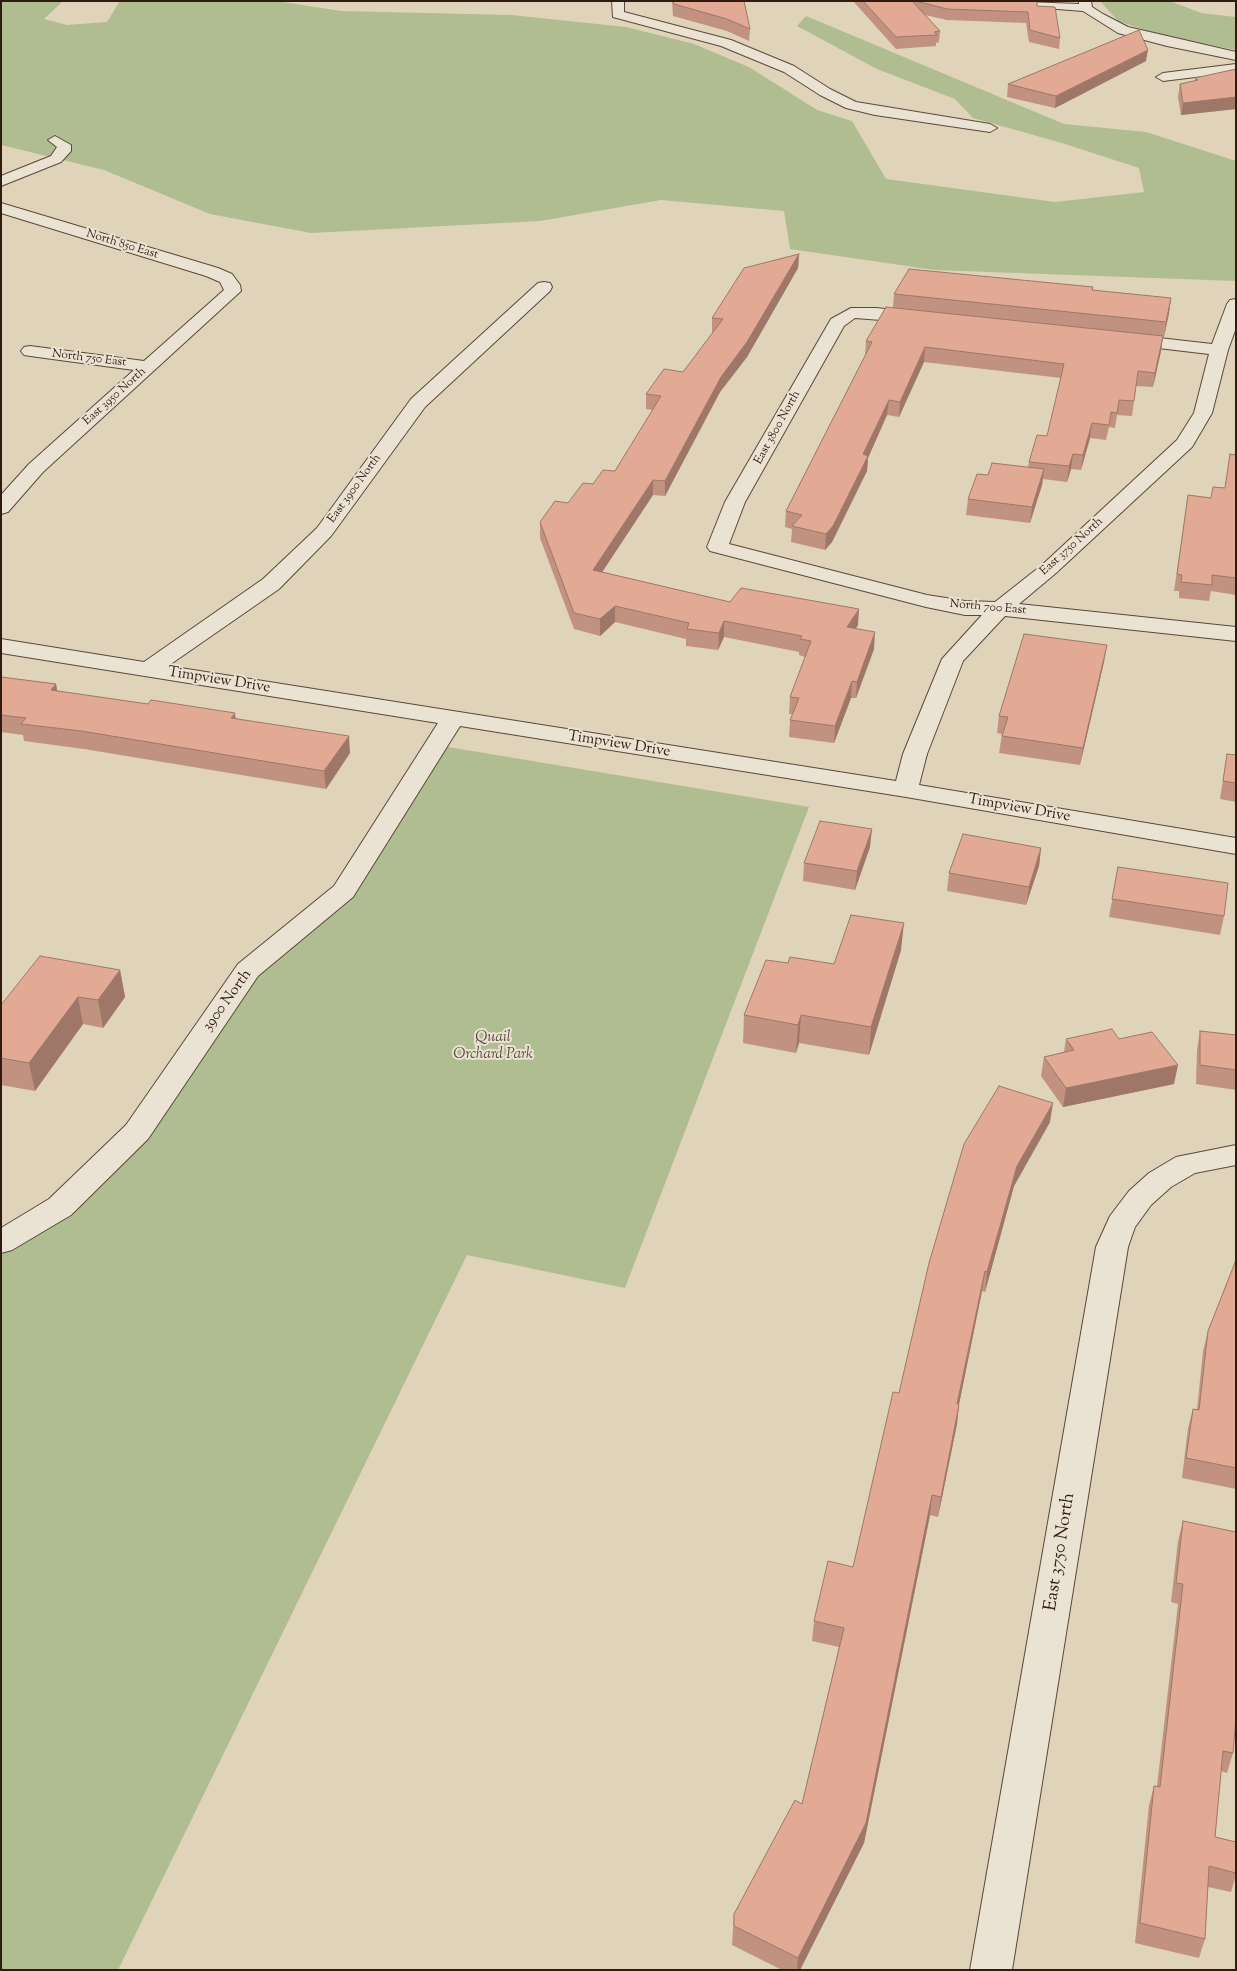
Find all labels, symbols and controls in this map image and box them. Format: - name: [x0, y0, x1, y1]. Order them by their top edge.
- street label: North 850 East: [84, 227, 160, 263]
- street label: North 750 East: [51, 347, 127, 371]
- street label: East 3950 North: [81, 365, 149, 429]
- street label: East 3800 North: [752, 389, 804, 467]
- street label: East 3900 North: [325, 452, 385, 526]
- street label: East 3750 North: [1038, 515, 1106, 579]
- street label: North 700 East: [949, 597, 1027, 619]
- street label: Timpview Drive: [166, 664, 272, 698]
- street label: Timpview Drive: [566, 728, 672, 762]
- street label: Timpview Drive: [966, 791, 1072, 827]
- street label: 3900 North: [200, 967, 256, 1035]
- park label: Quail Orchard Park: [453, 1029, 533, 1064]
- street label: East 3750 North: [1041, 1491, 1081, 1613]

